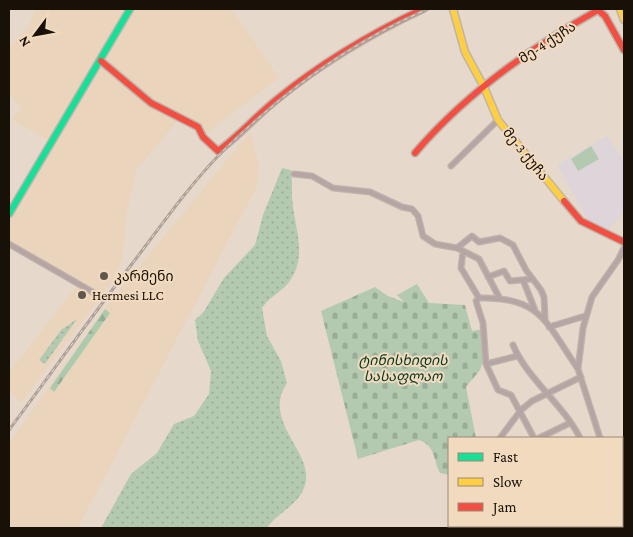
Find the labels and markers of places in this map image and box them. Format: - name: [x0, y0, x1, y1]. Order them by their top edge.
- place label: კარმენი: [114, 268, 174, 285]
- marker: კარმენი: [98, 270, 110, 282]
- place label: Hermesi LLC: [92, 287, 164, 303]
- marker: Hermesi LLC: [76, 289, 88, 301]

